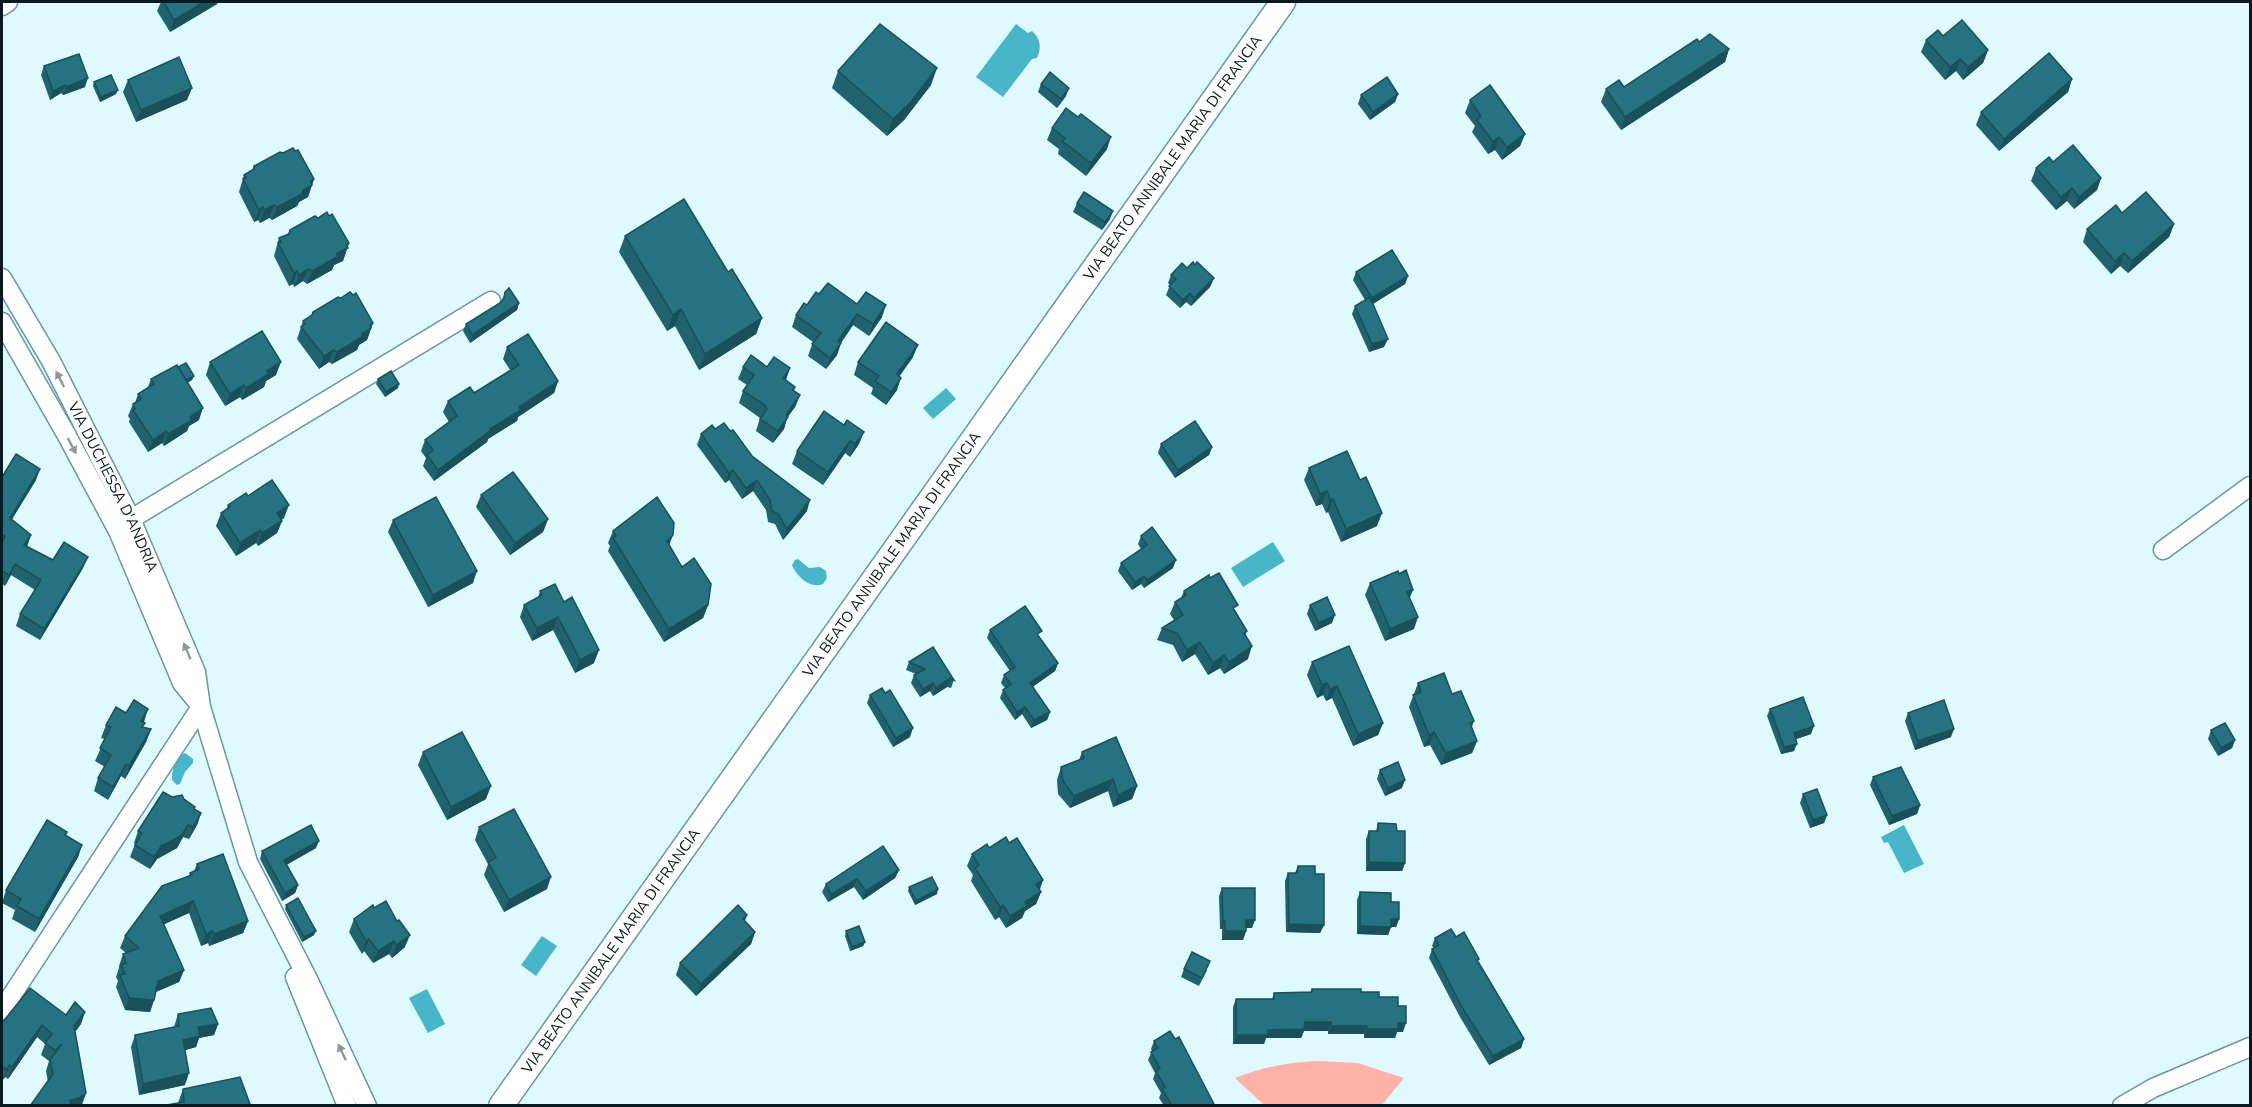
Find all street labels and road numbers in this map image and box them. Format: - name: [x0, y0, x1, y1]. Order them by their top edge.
- street label: VIA BEATO ANNIBALE MARIA DI FRANCIA: [1078, 31, 1266, 285]
- street label: VIA DUCHESSA D'ANDRIA: [63, 398, 163, 575]
- street label: VIA BEATO ANNIBALE MARIA DI FRANCIA: [797, 428, 986, 682]
- street label: VIA BEATO ANNIBALE MARIA DI FRANCIA: [516, 824, 705, 1078]

